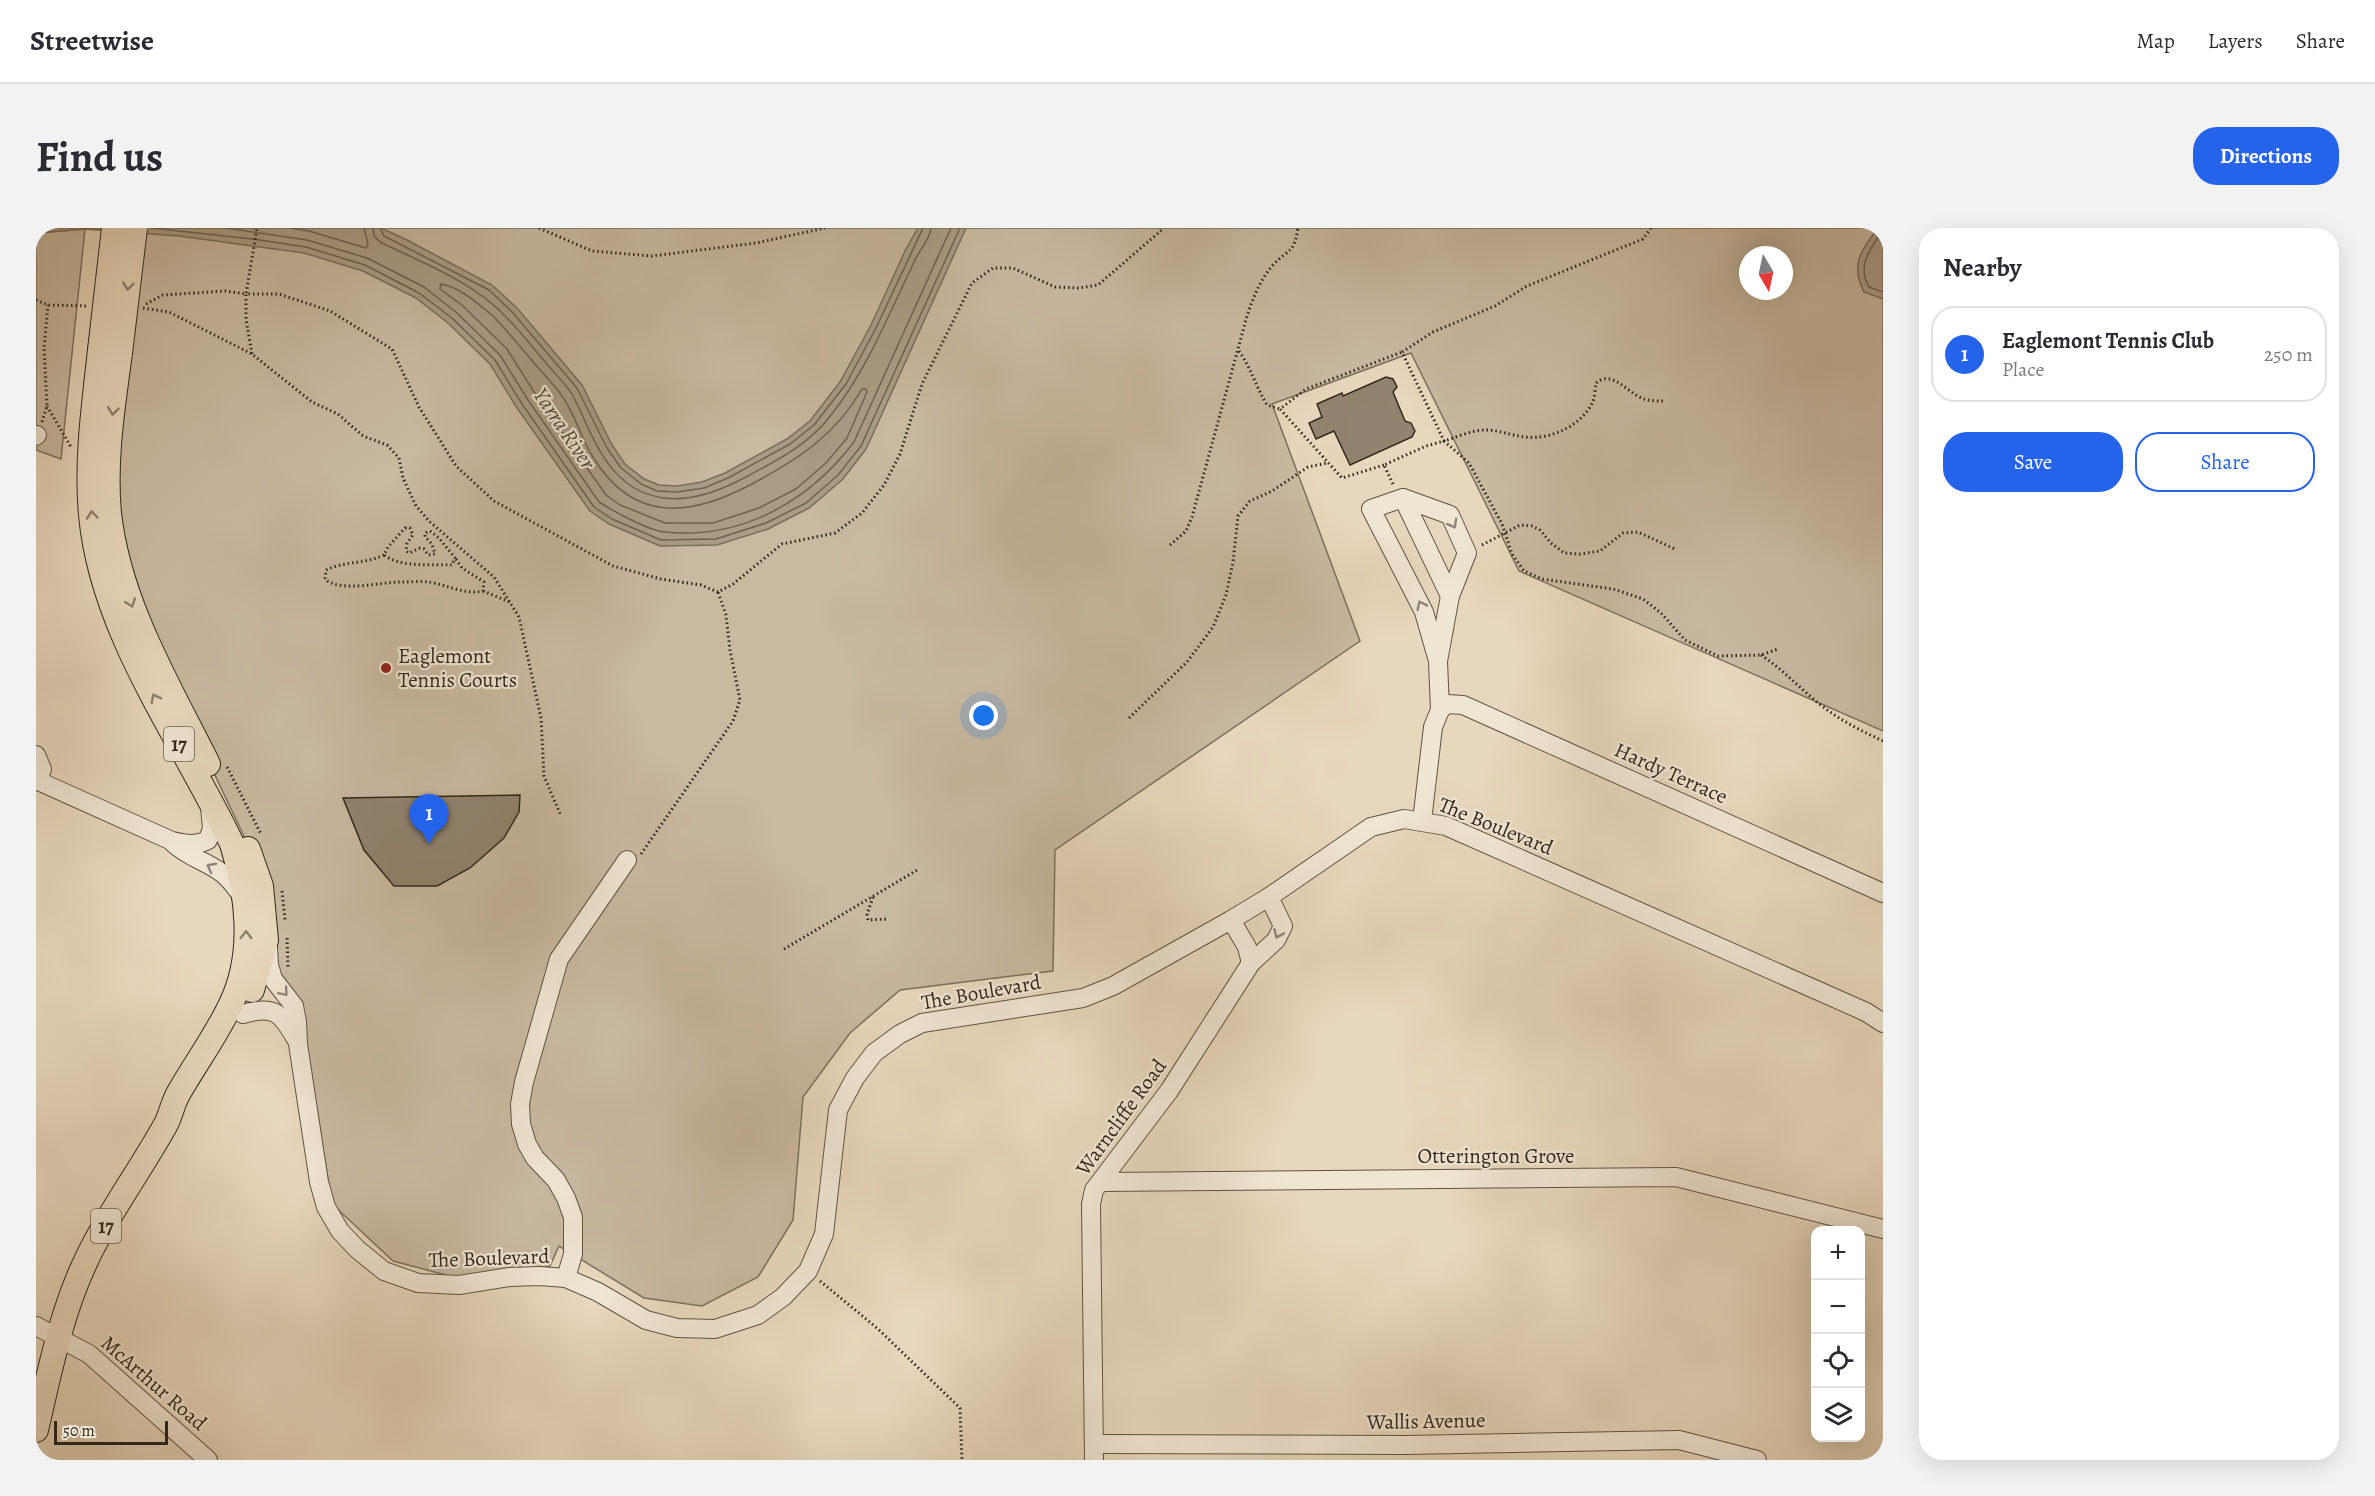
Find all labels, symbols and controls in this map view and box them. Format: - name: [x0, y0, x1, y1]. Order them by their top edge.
- text: Streetwise: [30, 22, 154, 60]
- text: Map: [2136, 27, 2175, 55]
- text: Layers: [2208, 27, 2263, 55]
- text: Share: [2296, 27, 2345, 55]
- button: Directions: [2193, 127, 2339, 185]
- text: Find us: [36, 128, 163, 185]
- north arrow: [1739, 246, 1793, 300]
- text: Nearby: [1943, 250, 2022, 285]
- one-way arrow: [122, 282, 134, 291]
- text: Eaglemont Tennis Club: [2002, 326, 2214, 356]
- text: 1: [1961, 341, 1968, 368]
- text: 250 m: [2264, 341, 2313, 368]
- text: Place: [2002, 356, 2044, 383]
- water label: Yarra River: [526, 382, 603, 476]
- one-way arrow: [107, 406, 120, 416]
- button: Save: [1943, 432, 2123, 492]
- button: Share: [2135, 432, 2315, 492]
- one-way arrow: [86, 511, 99, 520]
- one-way arrow: [1446, 518, 1457, 528]
- one-way arrow: [124, 597, 136, 608]
- one-way arrow: [1416, 600, 1428, 611]
- place label: Eaglemont Tennis Courts: [398, 642, 517, 694]
- marker: Eaglemont Tennis Courts: [379, 661, 393, 675]
- one-way arrow: [151, 694, 162, 704]
- your location: [969, 701, 998, 730]
- road number: 17: [164, 727, 194, 761]
- street label: Hardy Terrace: [1610, 736, 1732, 810]
- street label: The Boulevard: [1435, 790, 1558, 862]
- pin: 1: [410, 794, 448, 844]
- one-way arrow: [207, 863, 218, 874]
- one-way arrow: [1273, 927, 1285, 938]
- one-way arrow: [240, 931, 252, 940]
- street label: The Boulevard: [919, 968, 1044, 1016]
- one-way arrow: [276, 985, 287, 996]
- street label: Warncliffe Road: [1069, 1053, 1173, 1182]
- street label: Otterington Grove: [1418, 1142, 1574, 1170]
- road number: 17: [91, 1209, 121, 1243]
- map controls: [1811, 1226, 1865, 1442]
- button: +: [1811, 1226, 1865, 1280]
- street label: The Boulevard: [428, 1242, 551, 1274]
- button: −: [1811, 1280, 1865, 1334]
- street label: McArthur Road: [95, 1329, 213, 1437]
- button: locate: [1811, 1334, 1865, 1388]
- button: layers: [1811, 1388, 1865, 1442]
- street label: Wallis Avenue: [1365, 1406, 1486, 1436]
- scale bar: [54, 1418, 168, 1446]
- text: 50 m: [63, 1420, 95, 1442]

